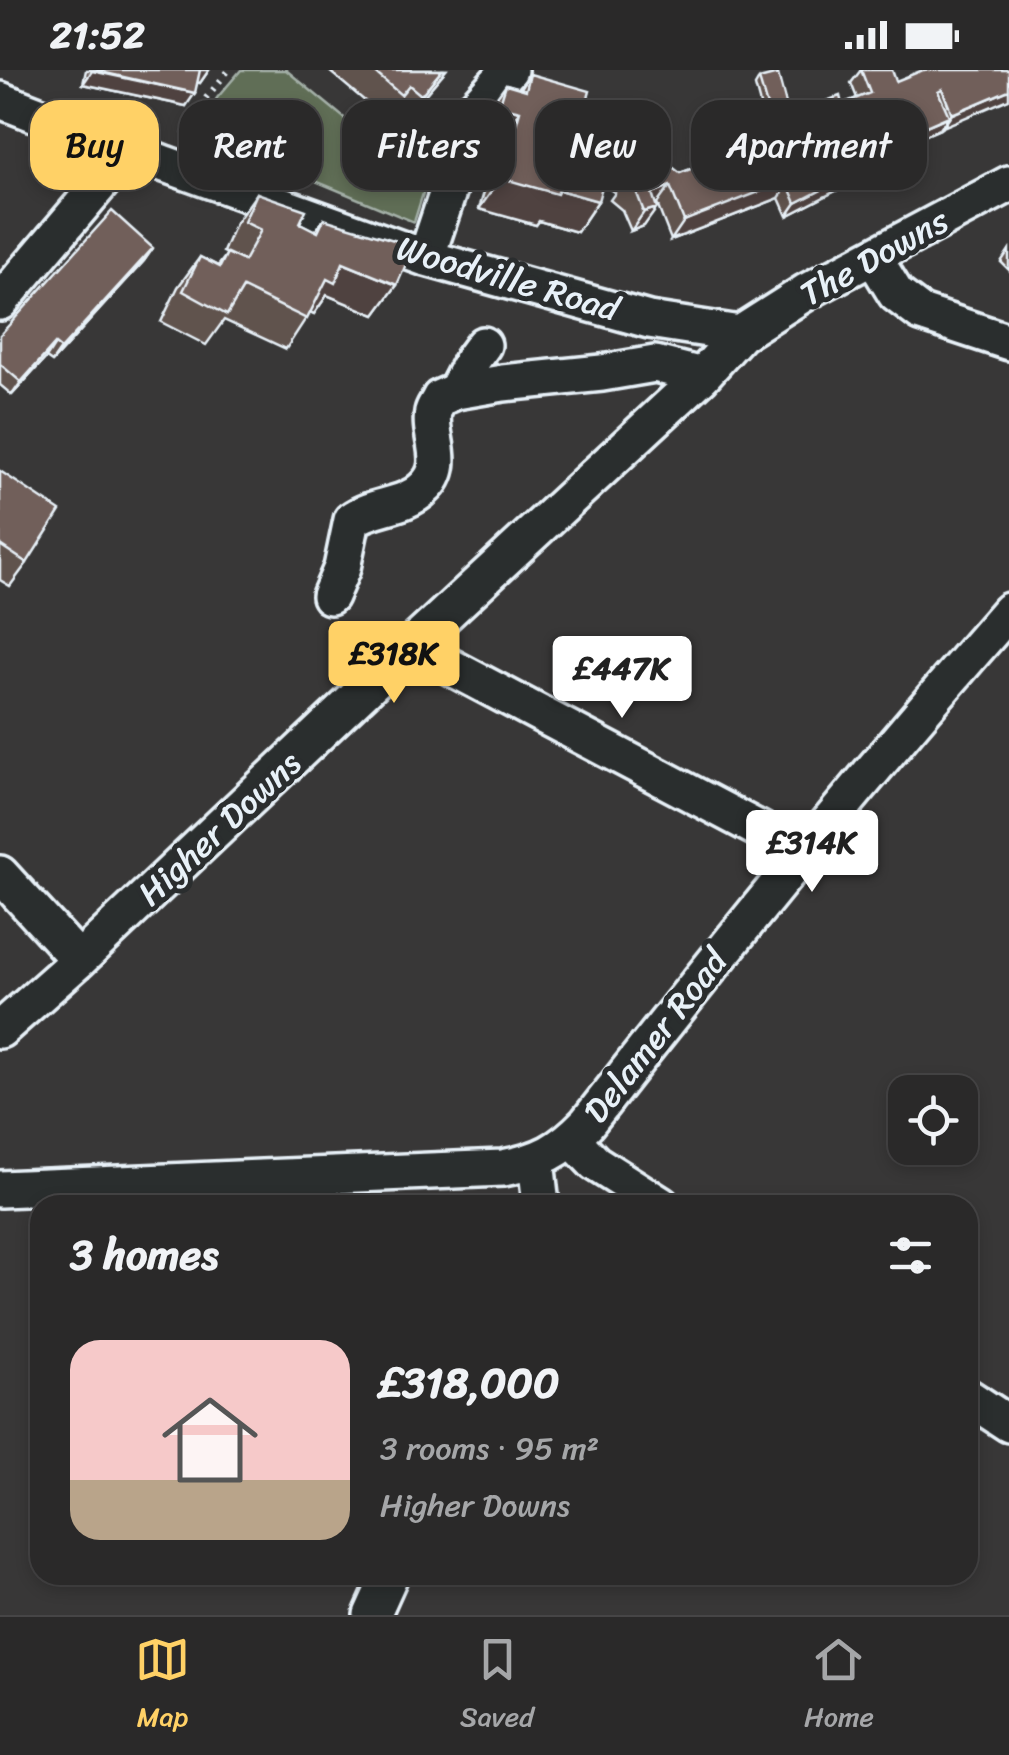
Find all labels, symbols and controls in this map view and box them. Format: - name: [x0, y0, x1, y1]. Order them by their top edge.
- text: 21:52: [50, 2, 145, 69]
- chip: Buy: [30, 100, 159, 190]
- chip: Rent: [179, 100, 322, 190]
- chip: Filters: [342, 100, 515, 190]
- chip: New: [535, 100, 671, 190]
- chip: Apartment: [691, 100, 927, 190]
- street label: The Downs: [788, 190, 961, 324]
- street label: Woodville Road: [389, 217, 629, 340]
- pin: £318K: [324, 621, 464, 706]
- text: £318K: [350, 625, 438, 682]
- pin: £447K: [552, 636, 692, 721]
- text: £447K: [575, 640, 669, 697]
- street label: Higher Downs: [122, 734, 317, 921]
- pin: £314K: [742, 810, 882, 895]
- text: £314K: [768, 814, 856, 871]
- street label: Delamer Road: [566, 933, 745, 1137]
- map controls: [888, 1075, 978, 1165]
- button: locate: [888, 1075, 978, 1165]
- text: 3 homes: [70, 1218, 218, 1292]
- icon: filters: [883, 1228, 938, 1283]
- text: £318,000: [380, 1346, 560, 1420]
- icon: home: [150, 1380, 270, 1500]
- text: 3 rooms · 95 m²: [380, 1420, 599, 1477]
- text: Higher Downs: [380, 1477, 570, 1534]
- tab: Map: [135, 1632, 190, 1741]
- tab: Saved: [460, 1632, 534, 1741]
- tab: Home: [804, 1632, 874, 1741]

